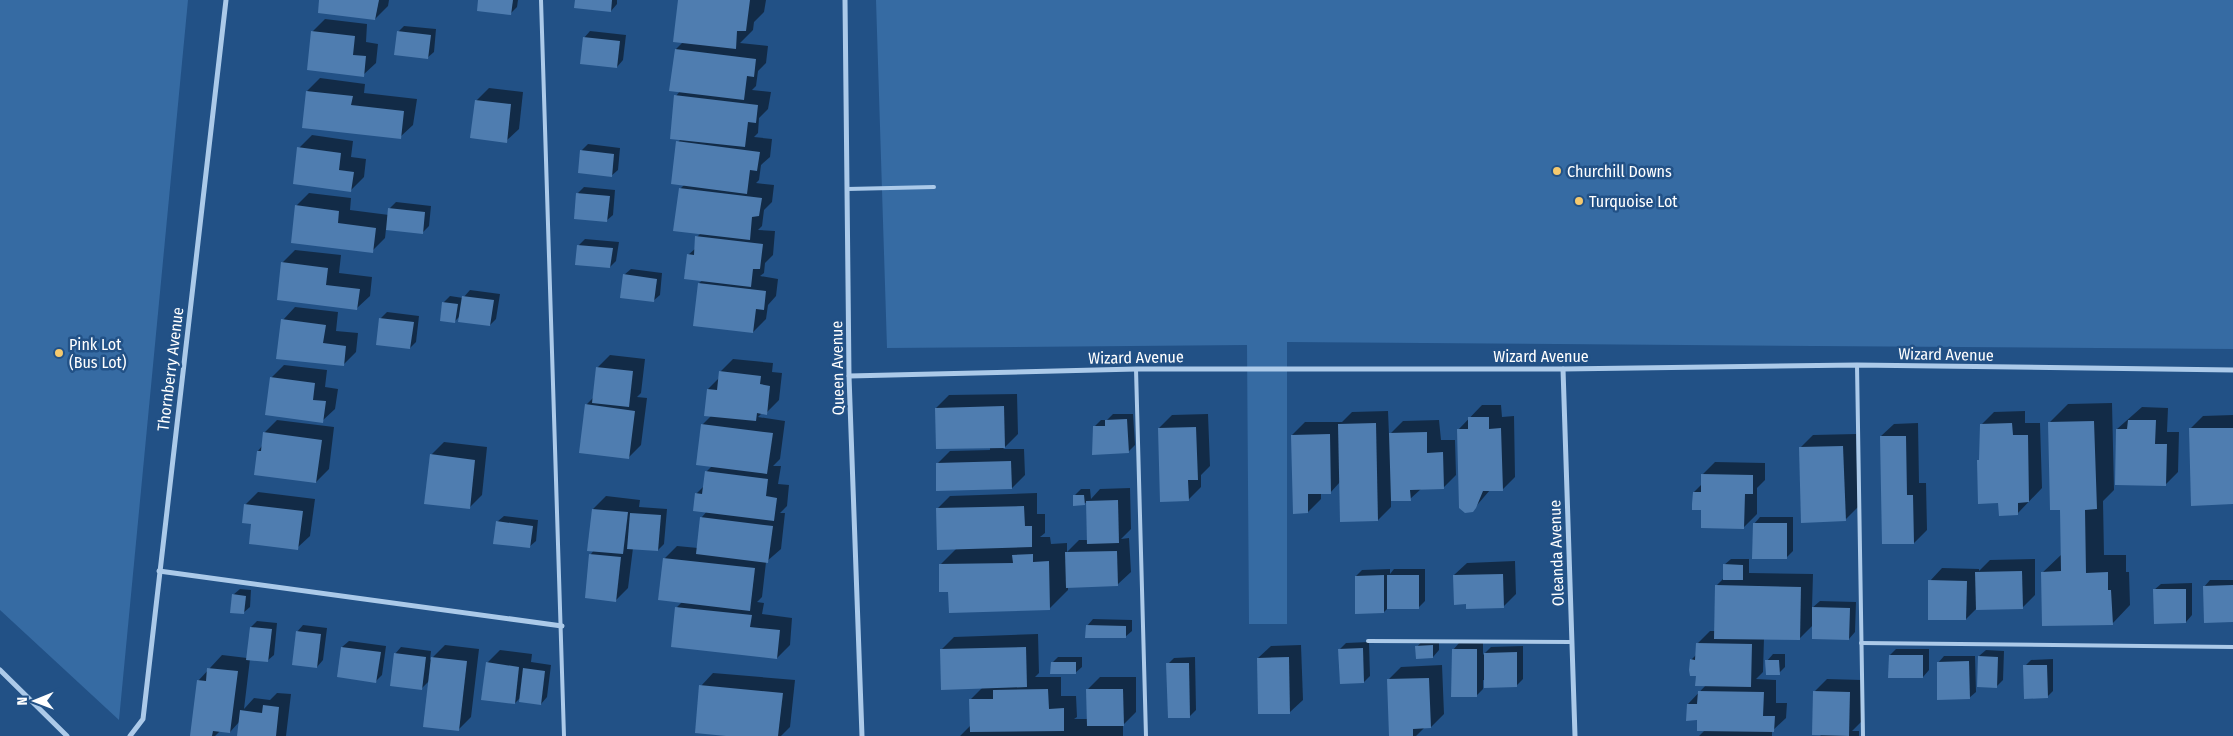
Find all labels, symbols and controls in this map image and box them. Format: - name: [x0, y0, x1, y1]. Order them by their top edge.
- place label: Churchill Downs: [1567, 162, 1672, 181]
- marker: Churchill Downs: [1551, 165, 1563, 177]
- place label: Turquoise Lot: [1589, 192, 1678, 211]
- marker: Turquoise Lot: [1573, 195, 1585, 207]
- street label: Thornberry Avenue: [153, 306, 188, 432]
- street label: Queen Avenue: [827, 320, 848, 415]
- place label: Pink Lot (Bus Lot): [69, 335, 127, 372]
- street label: Wizard Avenue: [1898, 344, 1994, 365]
- marker: Pink Lot (Bus Lot): [53, 347, 65, 359]
- street label: Wizard Avenue: [1088, 347, 1184, 368]
- street label: Wizard Avenue: [1493, 347, 1589, 366]
- street label: Oleanda Avenue: [1545, 499, 1568, 607]
- north arrow: [10, 676, 60, 726]
- text: N: [14, 697, 31, 706]

